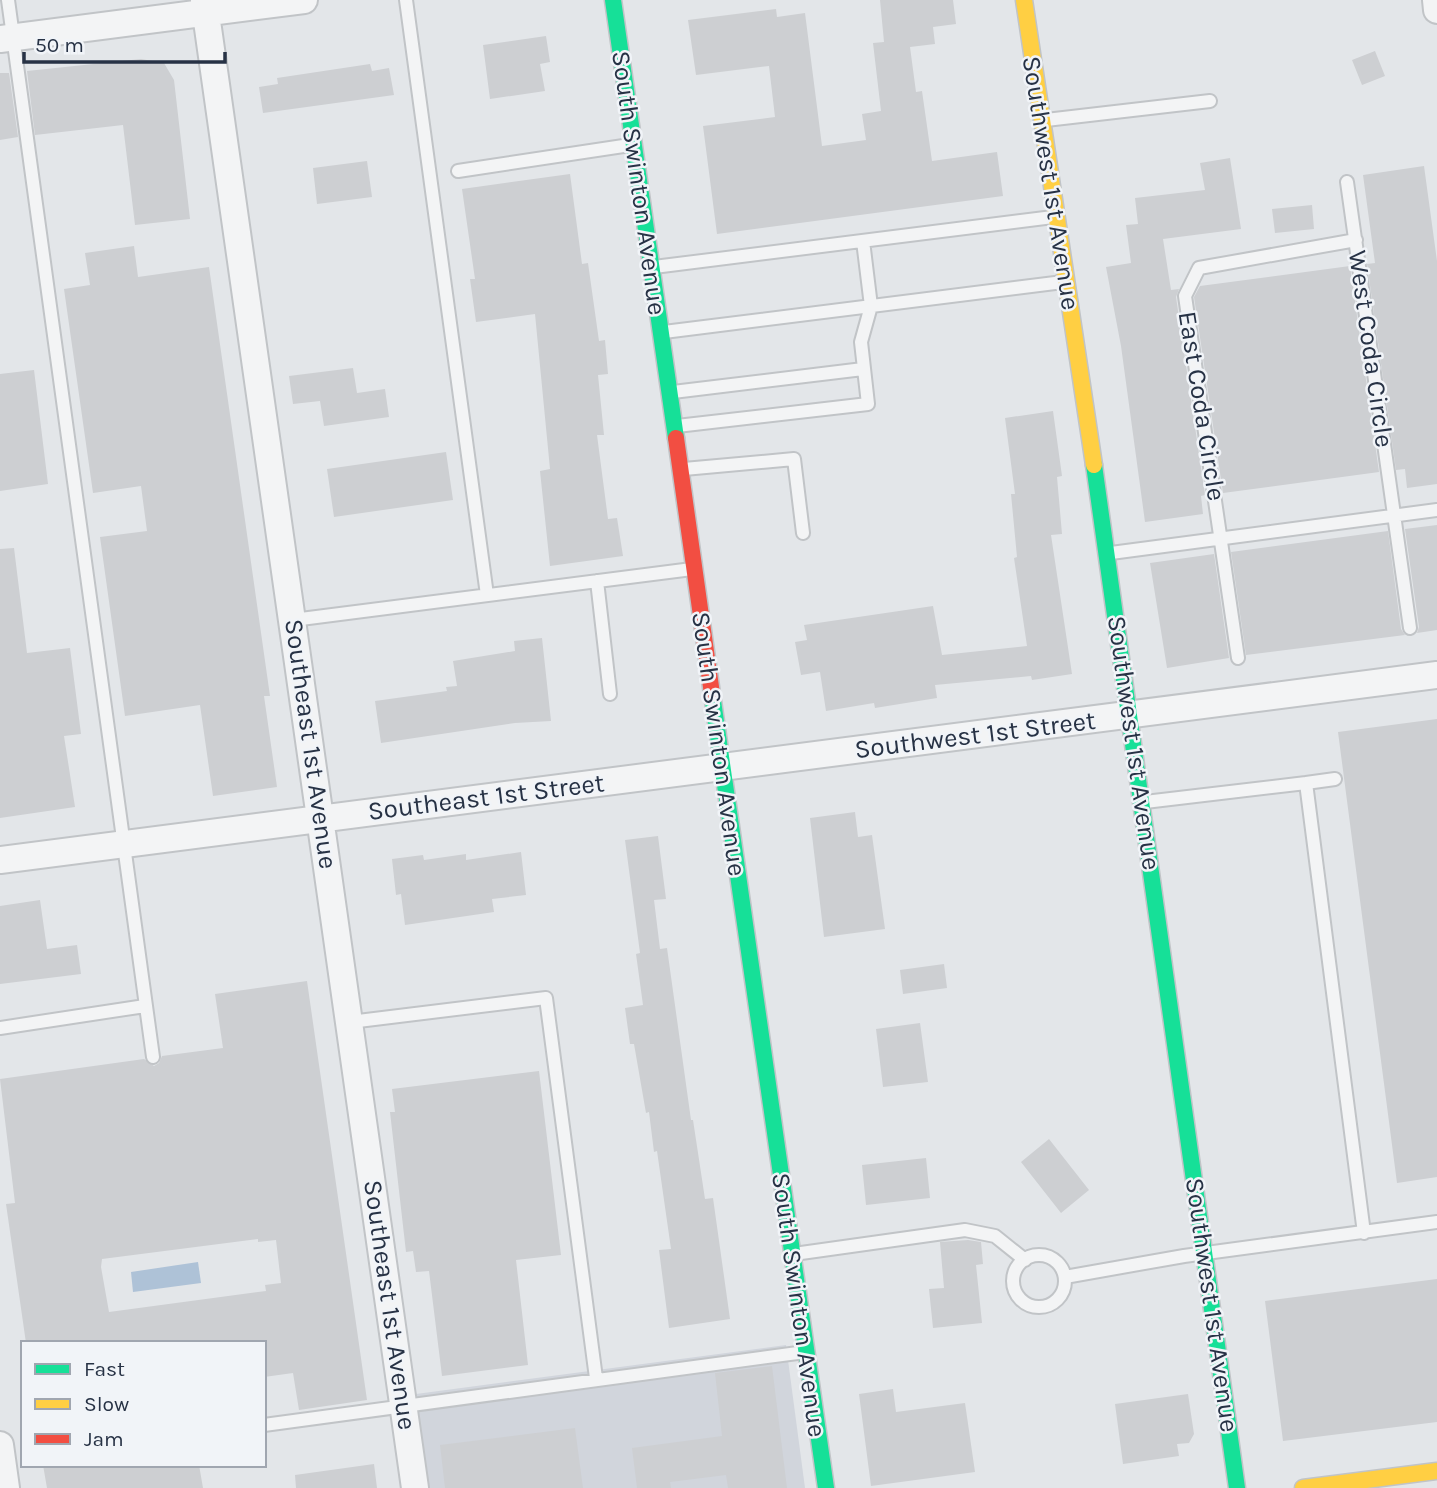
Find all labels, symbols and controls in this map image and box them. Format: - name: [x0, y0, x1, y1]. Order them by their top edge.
- scale bar: [24, 21, 226, 65]
- text: 50 m: [35, 33, 84, 57]
- street label: South Swinton Avenue: [605, 49, 673, 317]
- street label: Southwest 1st Avenue: [1016, 54, 1086, 312]
- street label: West Coda Circle: [1342, 249, 1400, 449]
- street label: East Coda Circle: [1172, 309, 1232, 503]
- street label: South Swinton Avenue: [685, 610, 753, 878]
- street label: Southwest 1st Avenue: [1101, 614, 1167, 872]
- street label: Southeast 1st Avenue: [278, 617, 344, 871]
- street label: Southwest 1st Street: [853, 705, 1097, 765]
- street label: Southeast 1st Street: [366, 767, 606, 827]
- street label: South Swinton Avenue: [765, 1171, 833, 1439]
- street label: Southwest 1st Avenue: [1179, 1176, 1245, 1434]
- street label: Southeast 1st Avenue: [357, 1178, 423, 1432]
- legend: [21, 1341, 266, 1467]
- text: Fast: [84, 1357, 125, 1381]
- text: Slow: [84, 1392, 129, 1416]
- text: Jam: [84, 1427, 124, 1451]

